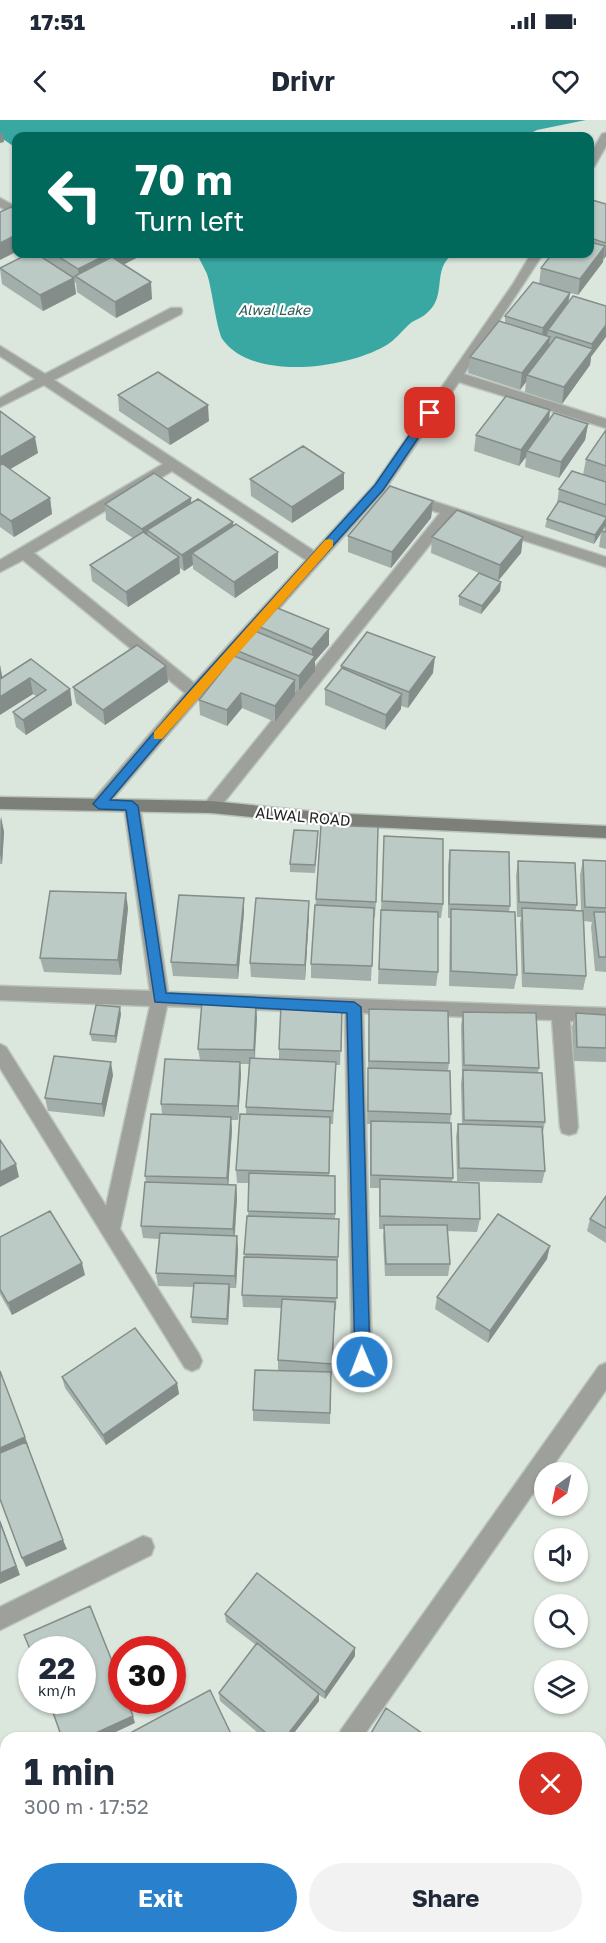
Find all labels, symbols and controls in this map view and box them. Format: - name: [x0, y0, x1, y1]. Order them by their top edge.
- text: 17:51: [30, 8, 85, 35]
- icon: back: [24, 65, 57, 98]
- text: Drivr: [271, 65, 335, 97]
- icon: heart: [549, 65, 582, 98]
- text: 70 m: [135, 154, 232, 204]
- icon: left: [36, 156, 114, 234]
- text: Turn left: [135, 205, 244, 237]
- water label: Alwal Lake: [238, 301, 311, 318]
- pin: [404, 387, 455, 438]
- icon: arrive: [413, 396, 446, 429]
- street label: ALWAL ROAD: [255, 803, 351, 829]
- position arrow: [330, 1330, 394, 1394]
- north arrow: [534, 1462, 588, 1516]
- map controls: [534, 1462, 588, 1714]
- button: sound: [534, 1528, 588, 1582]
- button: search: [534, 1594, 588, 1648]
- speed limit sign: 30: [108, 1636, 186, 1714]
- text: 22: [39, 1650, 75, 1686]
- button: layers: [534, 1660, 588, 1714]
- text: km/h: [38, 1681, 76, 1699]
- text: 1 min: [24, 1750, 115, 1793]
- button: close: [519, 1752, 582, 1815]
- text: 300 m · 17:52: [24, 1794, 149, 1818]
- button: Exit: [24, 1863, 297, 1932]
- button: Share: [309, 1863, 582, 1932]

